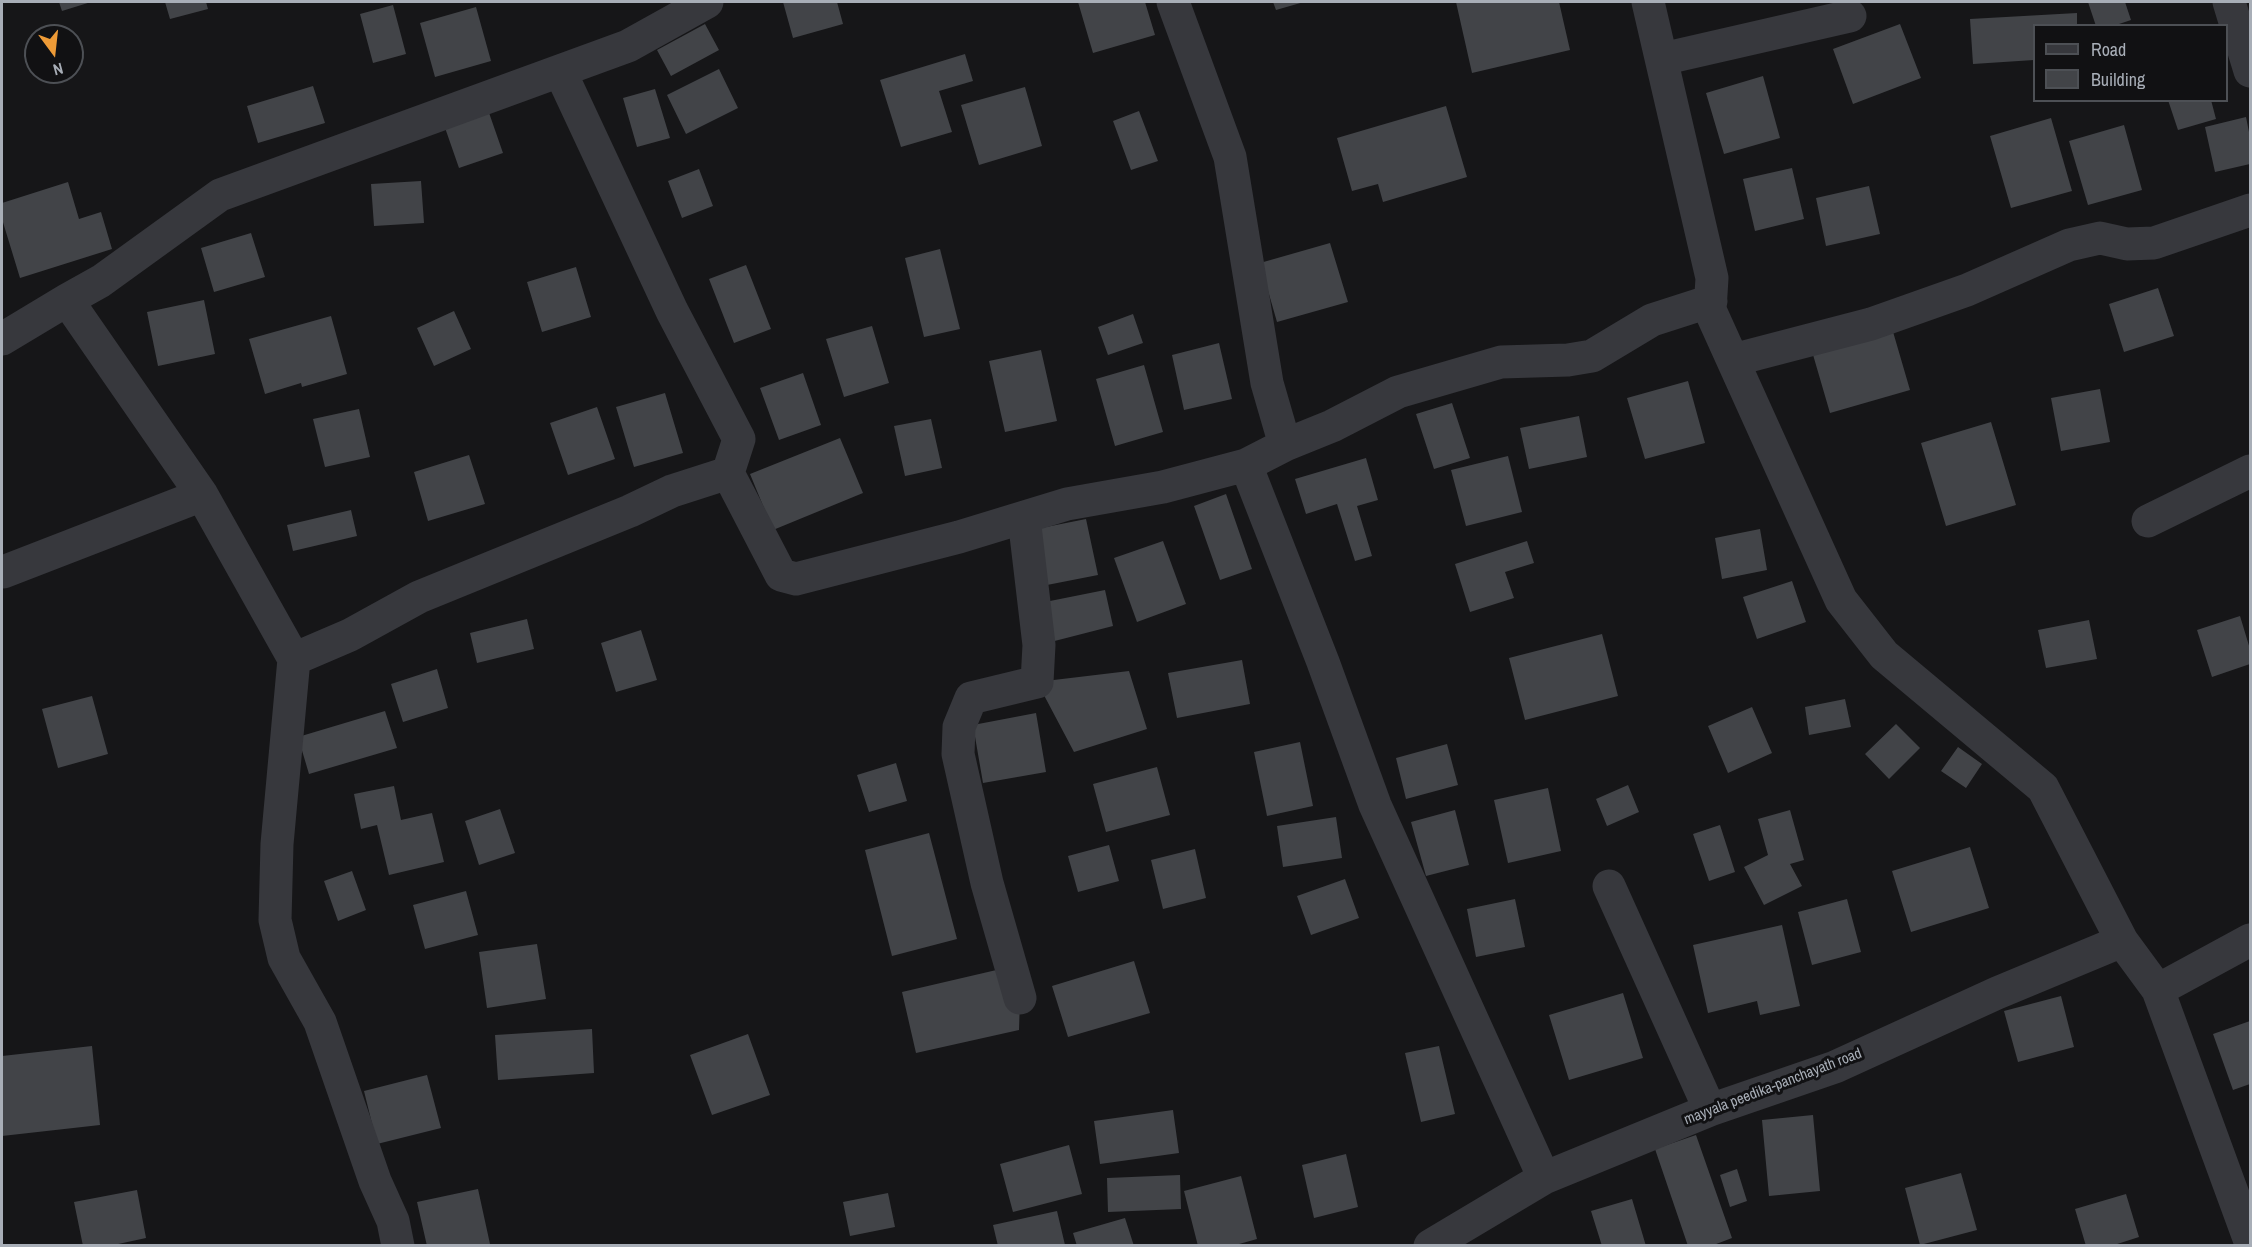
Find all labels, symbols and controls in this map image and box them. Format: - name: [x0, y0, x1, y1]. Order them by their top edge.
- north arrow: [24, 24, 84, 84]
- legend: [2033, 24, 2228, 102]
- text: Road: [2091, 37, 2126, 62]
- text: N: [51, 58, 66, 81]
- text: Building: [2091, 67, 2145, 92]
- street label: mayyala peedika-panchayath road: [1682, 1045, 1864, 1129]

